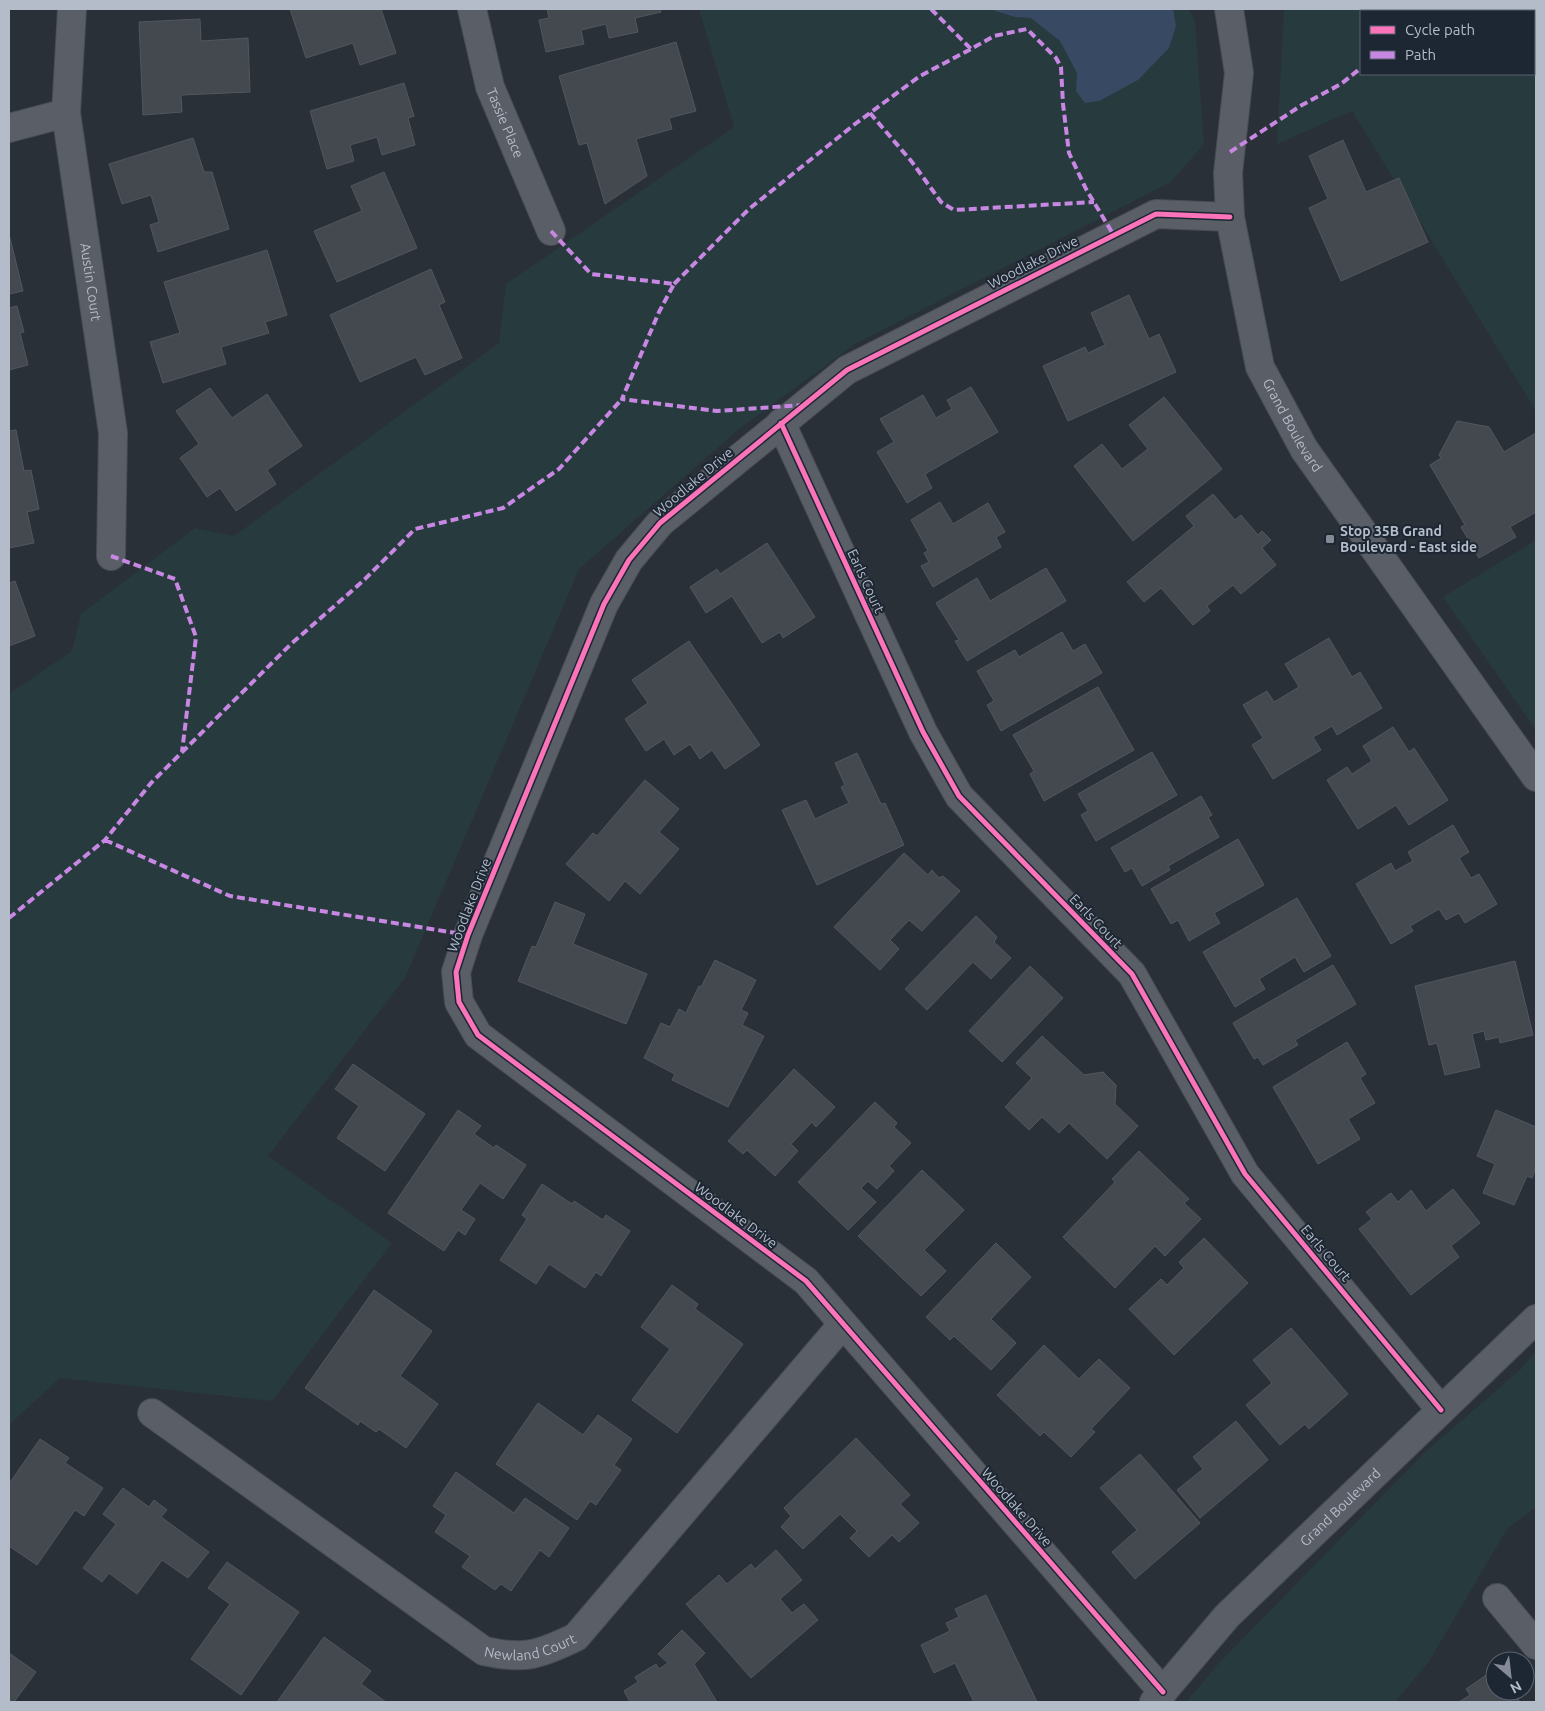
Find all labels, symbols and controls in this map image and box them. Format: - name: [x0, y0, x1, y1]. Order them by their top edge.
- legend: [1360, 10, 1535, 75]
- text: Cycle path: [1405, 21, 1475, 38]
- text: Path: [1405, 46, 1436, 63]
- street label: Tassie Place: [483, 85, 527, 160]
- street label: Woodlake Drive: [985, 232, 1081, 292]
- street label: Austin Court: [77, 242, 105, 323]
- street label: Grand Boulevard: [1260, 376, 1326, 475]
- street label: Woodlake Drive: [650, 444, 736, 520]
- place label: Stop 35B Grand Boulevard - East side: [1340, 523, 1477, 555]
- marker: Stop 35B Grand Boulevard - East side: [1324, 533, 1336, 545]
- street label: Earls Court: [844, 546, 888, 616]
- street label: Woodlake Drive: [444, 856, 494, 954]
- street label: Earls Court: [1066, 891, 1126, 952]
- street label: Woodlake Drive: [692, 1179, 780, 1251]
- street label: Earls Court: [1298, 1221, 1355, 1285]
- street label: Woodlake Drive: [978, 1464, 1056, 1550]
- street label: Grand Boulevard: [1297, 1465, 1384, 1549]
- street label: Newland Court: [483, 1630, 579, 1663]
- north arrow: [1485, 1651, 1535, 1701]
- text: N: [1508, 1678, 1524, 1697]

